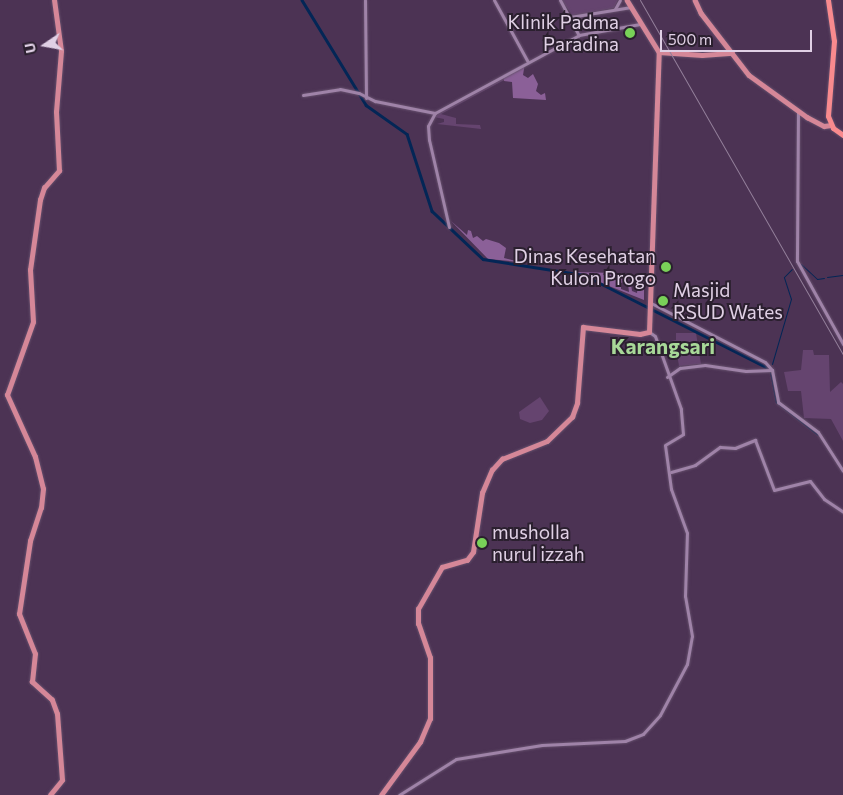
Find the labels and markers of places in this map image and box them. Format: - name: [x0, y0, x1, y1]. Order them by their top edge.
- place label: Klinik Padma Paradina: [507, 11, 619, 55]
- marker: Klinik Padma Paradina: [623, 26, 637, 40]
- place label: Dinas Kesehatan Kulon Progo: [514, 245, 656, 289]
- marker: Dinas Kesehatan Kulon Progo: [660, 261, 672, 273]
- place label: Masjid RSUD Wates: [673, 279, 783, 323]
- marker: Masjid RSUD Wates: [657, 295, 669, 307]
- place label: musholla nurul izzah: [492, 521, 585, 565]
- marker: musholla nurul izzah: [476, 537, 488, 549]

